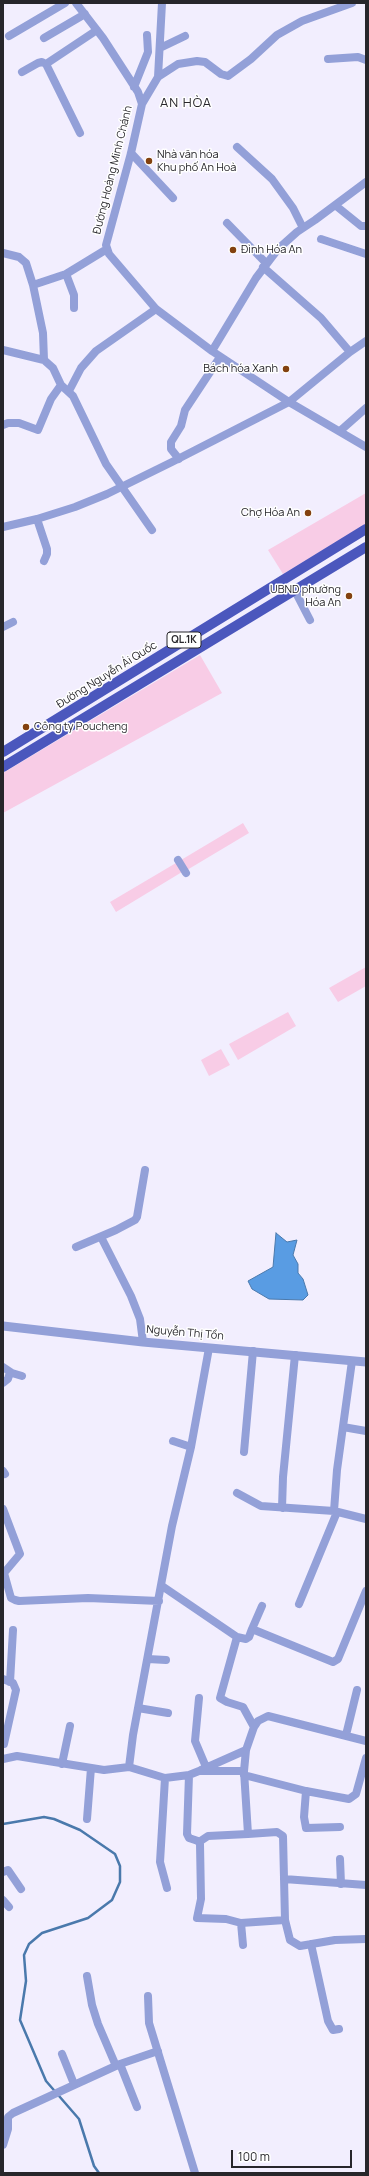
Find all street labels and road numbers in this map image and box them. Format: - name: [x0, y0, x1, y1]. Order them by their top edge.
- street label: Đường Hoàng Minh Chánh: [91, 104, 135, 236]
- road number: QL.1K: [167, 632, 201, 648]
- street label: Đường Nguyễn Ái Quốc: [54, 639, 160, 711]
- street label: Nguyễn Thị Tồn: [146, 1323, 224, 1343]

